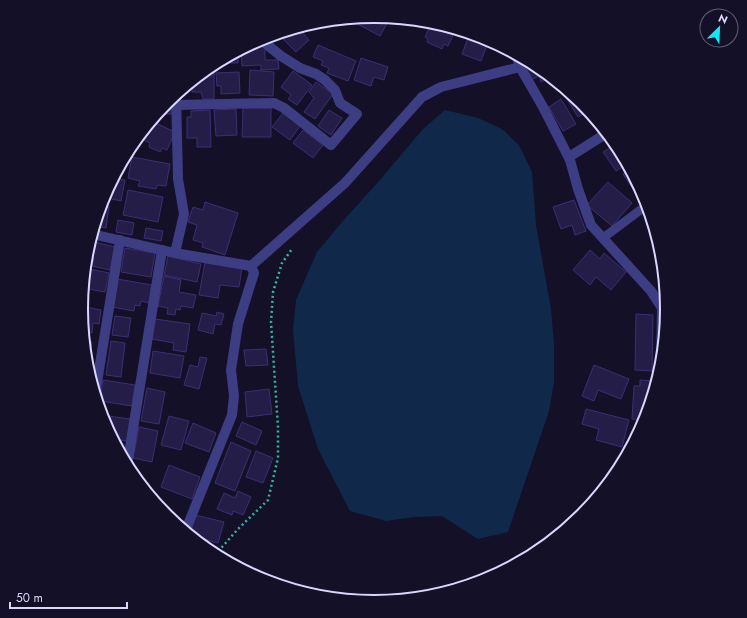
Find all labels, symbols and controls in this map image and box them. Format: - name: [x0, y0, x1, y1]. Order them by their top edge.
- north arrow: [699, 8, 739, 48]
- text: N: [716, 10, 730, 28]
- scale bar: [10, 584, 127, 610]
- text: 50 m: [16, 589, 43, 607]

